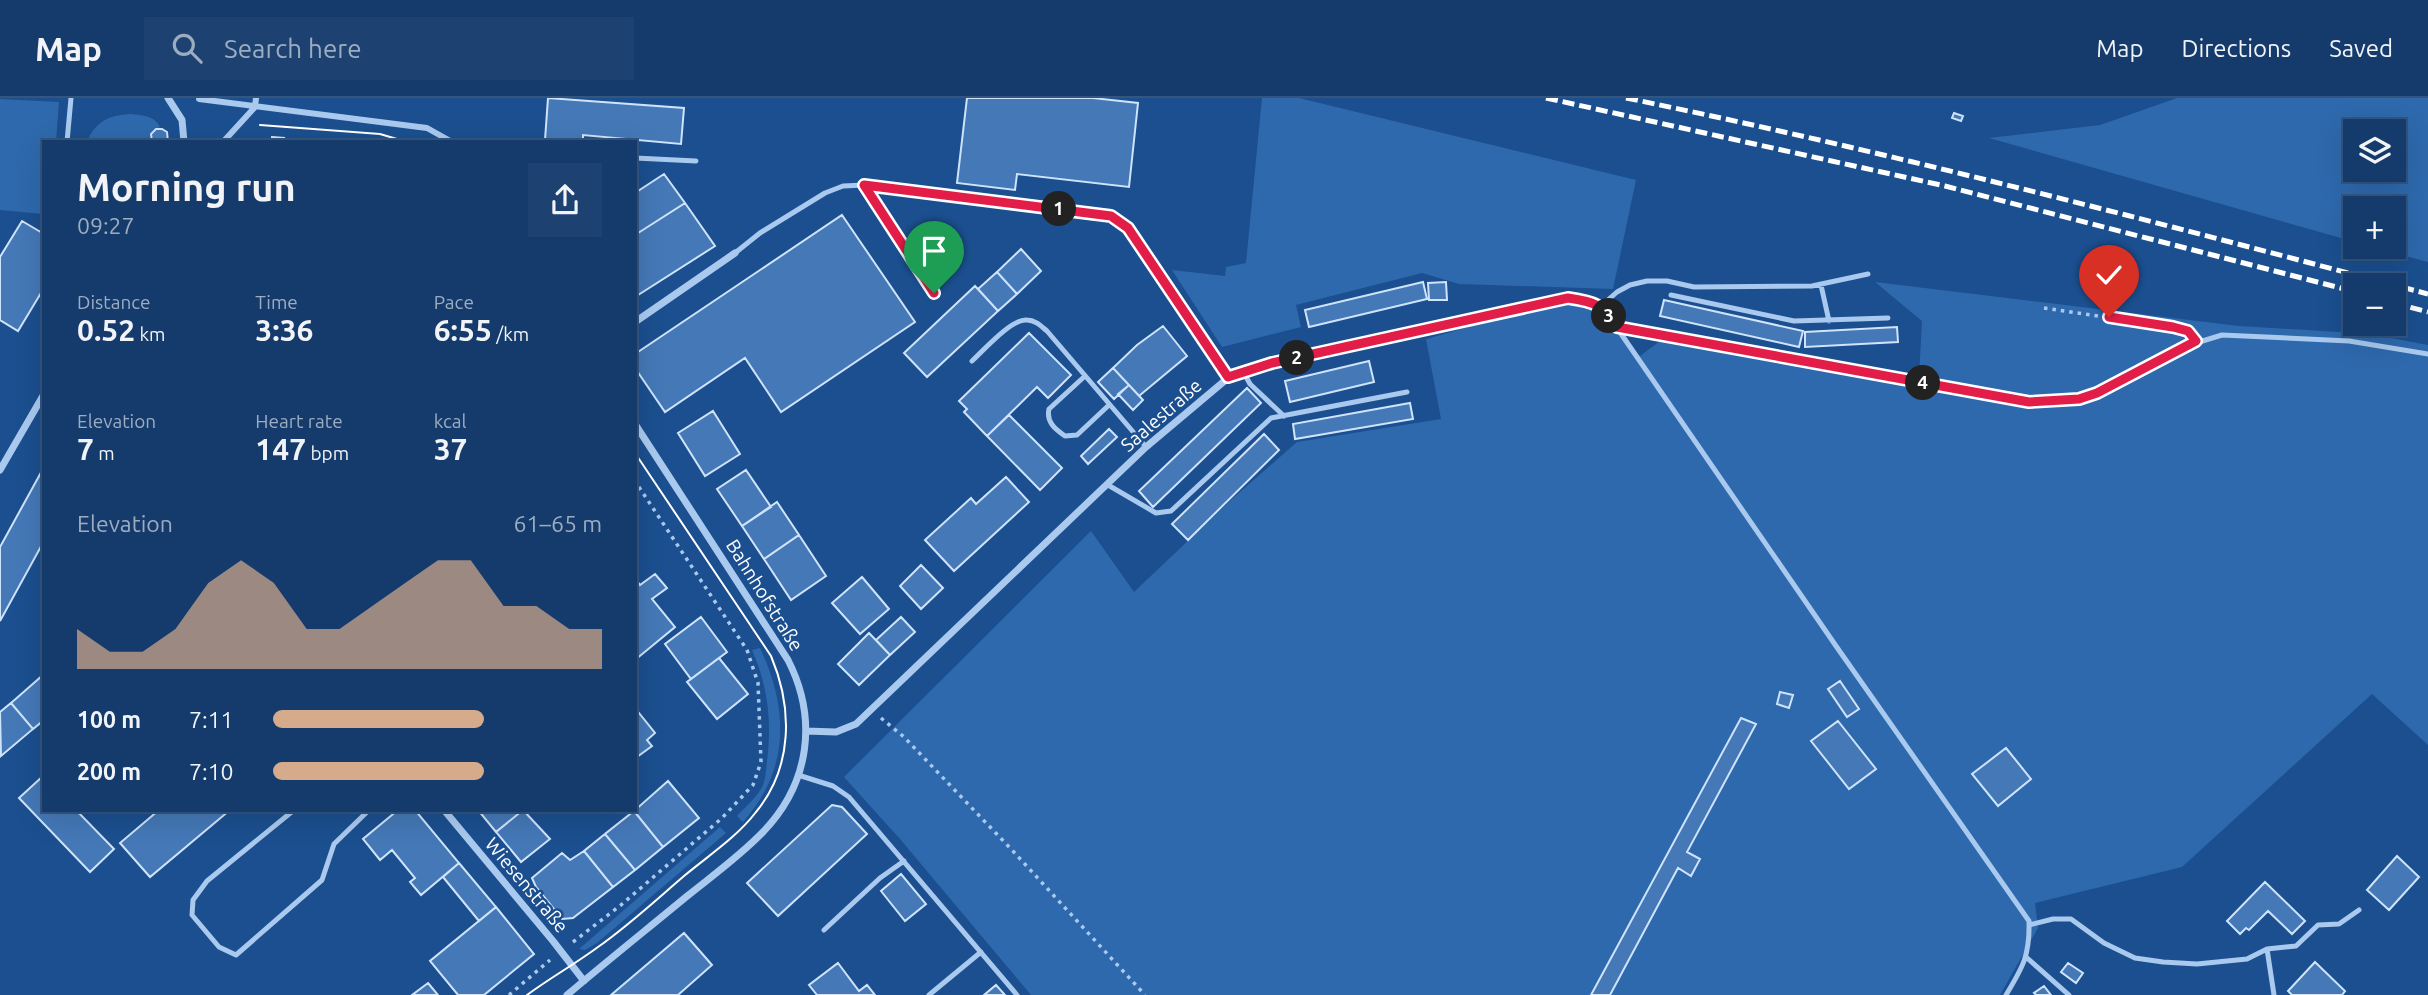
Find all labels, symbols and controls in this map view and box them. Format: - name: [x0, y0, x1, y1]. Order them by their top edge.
- search box: [144, 17, 634, 80]
- icon: search: [168, 29, 206, 67]
- text: Map: [35, 30, 102, 67]
- text: Search here: [224, 34, 362, 63]
- text: Map: [2096, 35, 2143, 62]
- text: Directions: [2181, 35, 2291, 62]
- text: Saved: [2329, 35, 2393, 62]
- map controls: [2343, 119, 2406, 336]
- button: layers: [2343, 119, 2406, 182]
- button: share: [528, 163, 602, 237]
- text: Morning run: [77, 166, 296, 208]
- pin: 1: [1042, 192, 1076, 226]
- button: +: [2343, 196, 2406, 259]
- text: 1: [1053, 197, 1064, 219]
- text: 09:27: [77, 213, 135, 238]
- pin: [904, 221, 964, 293]
- icon: arrive: [915, 232, 953, 270]
- pin: [2079, 245, 2139, 317]
- icon: check: [2090, 256, 2128, 294]
- button: −: [2343, 273, 2406, 336]
- text: Distance: [77, 291, 151, 313]
- text: Time: [255, 291, 298, 313]
- text: Pace: [434, 291, 474, 313]
- pin: 3: [1592, 298, 1626, 333]
- text: 3: [1603, 304, 1614, 326]
- text: 0.52: [77, 313, 135, 347]
- text: 3:36: [255, 313, 313, 347]
- text: 6:55: [434, 313, 492, 347]
- text: km: [135, 323, 165, 345]
- text: /km: [492, 323, 529, 345]
- pin: 2: [1280, 341, 1314, 376]
- text: 2: [1291, 346, 1302, 368]
- pin: 4: [1906, 366, 1940, 400]
- text: 4: [1917, 371, 1928, 393]
- street label: Saalestraße: [1116, 374, 1206, 456]
- text: Elevation: [77, 410, 156, 432]
- text: Heart rate: [255, 410, 343, 432]
- text: kcal: [434, 410, 466, 432]
- text: 7: [77, 432, 94, 466]
- text: 147: [255, 432, 306, 466]
- text: 37: [434, 432, 468, 466]
- text: m: [94, 442, 115, 464]
- text: bpm: [306, 442, 349, 464]
- text: Elevation: [77, 511, 173, 536]
- text: 61–65 m: [514, 511, 602, 536]
- street label: Bahnhofstraße: [722, 535, 808, 655]
- text: 100 m: [77, 707, 141, 732]
- text: 7:11: [189, 707, 234, 732]
- text: 200 m: [77, 759, 141, 784]
- text: 7:10: [189, 759, 234, 784]
- street label: Wiesenstraße: [481, 833, 573, 937]

